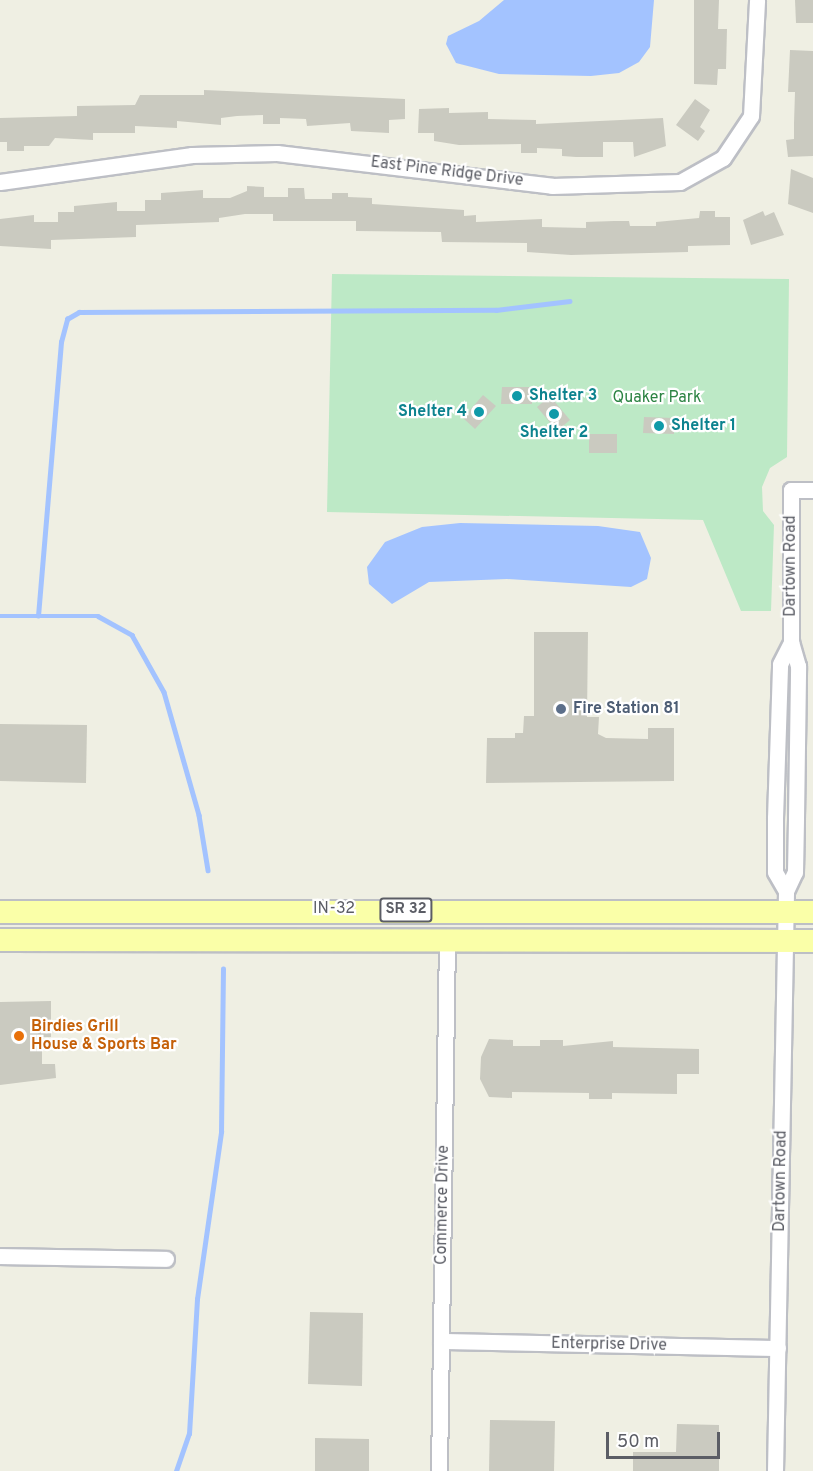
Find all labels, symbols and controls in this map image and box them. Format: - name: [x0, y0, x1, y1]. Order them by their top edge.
- street label: East Pine Ridge Drive: [370, 153, 524, 191]
- place label: Shelter 3: [529, 386, 597, 406]
- park label: Quaker Park: [612, 388, 702, 408]
- marker: Shelter 3: [510, 389, 524, 403]
- place label: Shelter 4: [398, 402, 467, 422]
- marker: Shelter 4: [472, 405, 486, 419]
- marker: Shelter 2: [547, 407, 561, 421]
- place label: Shelter 1: [671, 416, 736, 436]
- marker: Shelter 1: [652, 419, 666, 433]
- place label: Shelter 2: [520, 423, 588, 443]
- street label: Dartown Road: [781, 515, 801, 617]
- place label: Fire Station 81: [573, 699, 680, 719]
- marker: Fire Station 81: [554, 702, 568, 716]
- road number: SR 32: [379, 898, 433, 922]
- street label: IN-32: [313, 899, 355, 919]
- place label: Birdies Grill House & Sports Bar: [31, 1017, 177, 1055]
- marker: Birdies Grill House & Sports Bar: [12, 1029, 26, 1043]
- street label: Dartown Road: [771, 1130, 791, 1232]
- street label: Commerce Drive: [432, 1145, 454, 1265]
- street label: Enterprise Drive: [551, 1334, 667, 1356]
- scale bar: [609, 1420, 723, 1458]
- text: 50 m: [617, 1431, 659, 1454]

